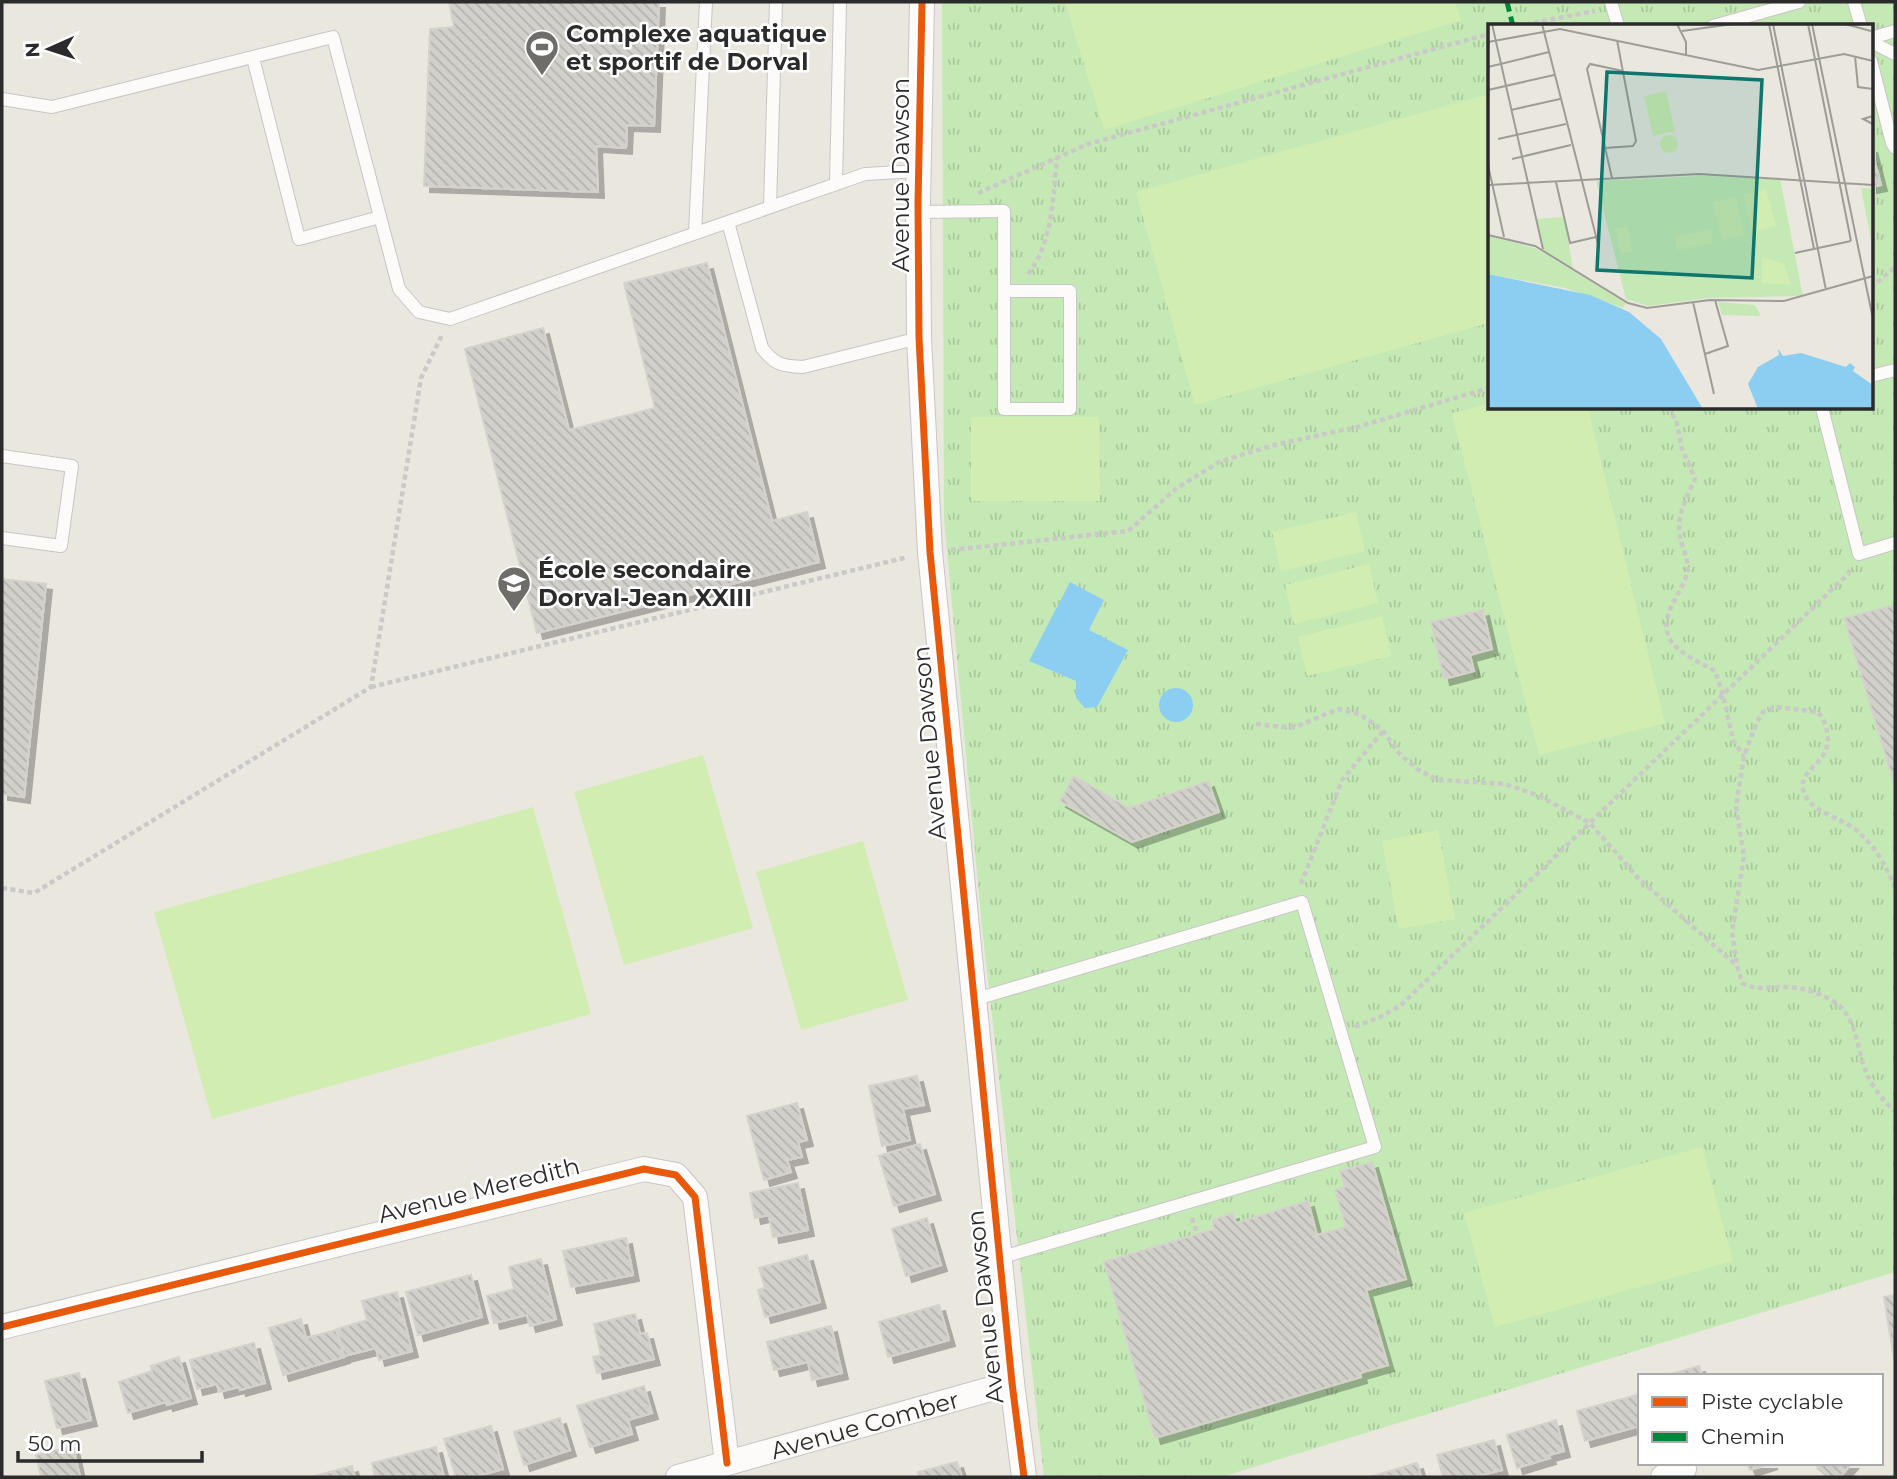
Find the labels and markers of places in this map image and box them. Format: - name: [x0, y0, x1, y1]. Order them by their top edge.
- place label: Complexe aquatique et sportif de Dorval: [566, 19, 827, 76]
- sports icon: Complexe aquatique et sportif de Dorval: [523, 28, 561, 77]
- place label: École secondaire Dorval-Jean XXIII: [538, 555, 752, 612]
- school or university icon: École secondaire Dorval-Jean XXIII: [495, 564, 533, 613]

